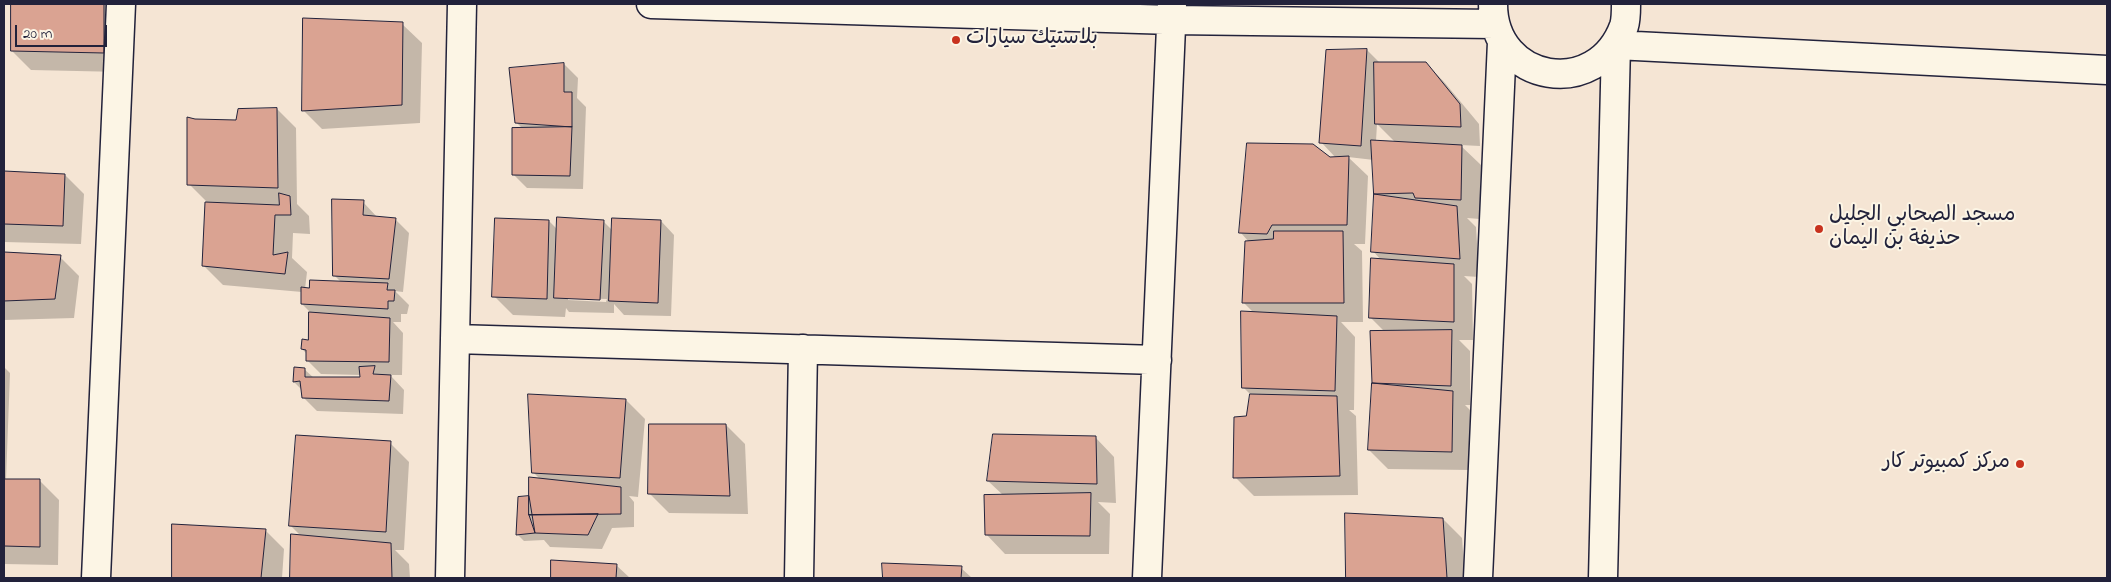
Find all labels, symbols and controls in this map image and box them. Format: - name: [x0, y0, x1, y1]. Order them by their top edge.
- scale bar: [18, 15, 110, 47]
- text: 20 m: [23, 23, 52, 45]
- place label: بلاستيك سيارات: [966, 27, 1098, 53]
- marker: بلاستيك سيارات: [950, 34, 962, 46]
- place label: مسجد الصحابي الجليل حذيفة بن اليمان: [1829, 204, 2016, 254]
- marker: مسجد الصحابي الجليل حذيفة بن اليمان: [1813, 223, 1825, 235]
- place label: مركز كمبيوتر كار: [1883, 451, 2010, 477]
- marker: مركز كمبيوتر كار: [2014, 458, 2026, 470]

